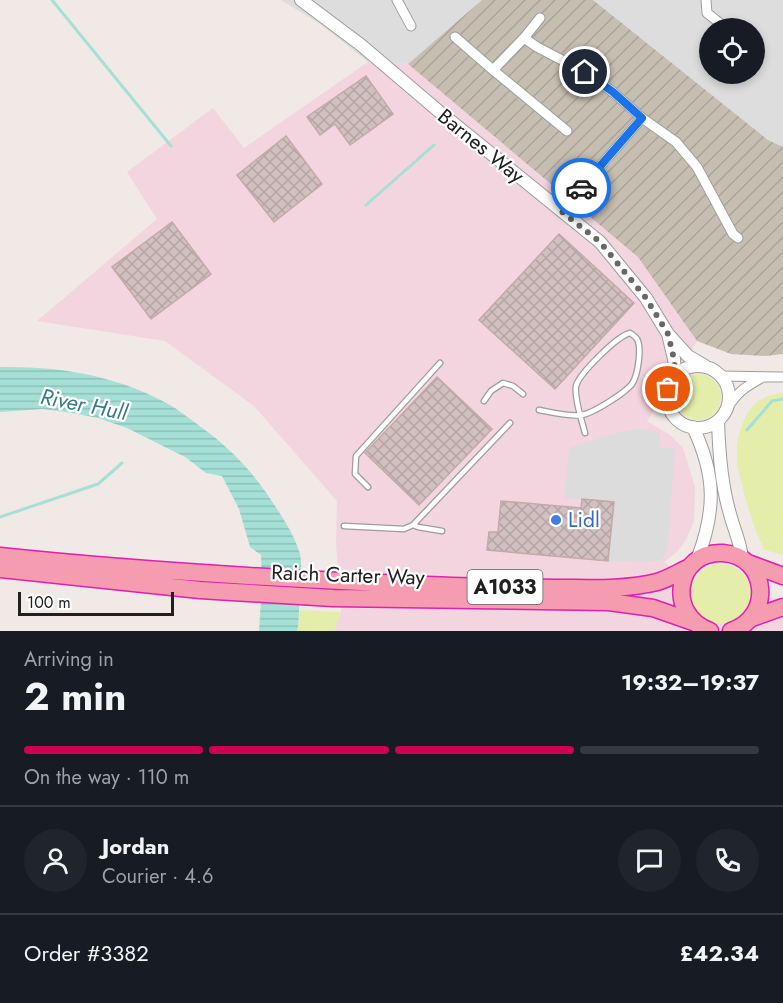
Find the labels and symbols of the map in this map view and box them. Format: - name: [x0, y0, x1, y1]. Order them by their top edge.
- pin: [559, 46, 610, 97]
- street label: Barnes Way: [431, 102, 531, 191]
- courier: [551, 158, 611, 218]
- pin: [642, 363, 693, 414]
- water label: River Hull: [38, 380, 131, 428]
- place label: Lidl: [568, 505, 600, 535]
- marker: Lidl: [549, 513, 563, 527]
- street label: Raich Carter Way: [271, 557, 426, 593]
- road number: A1033: [468, 570, 542, 604]
- scale bar: [18, 589, 174, 616]

